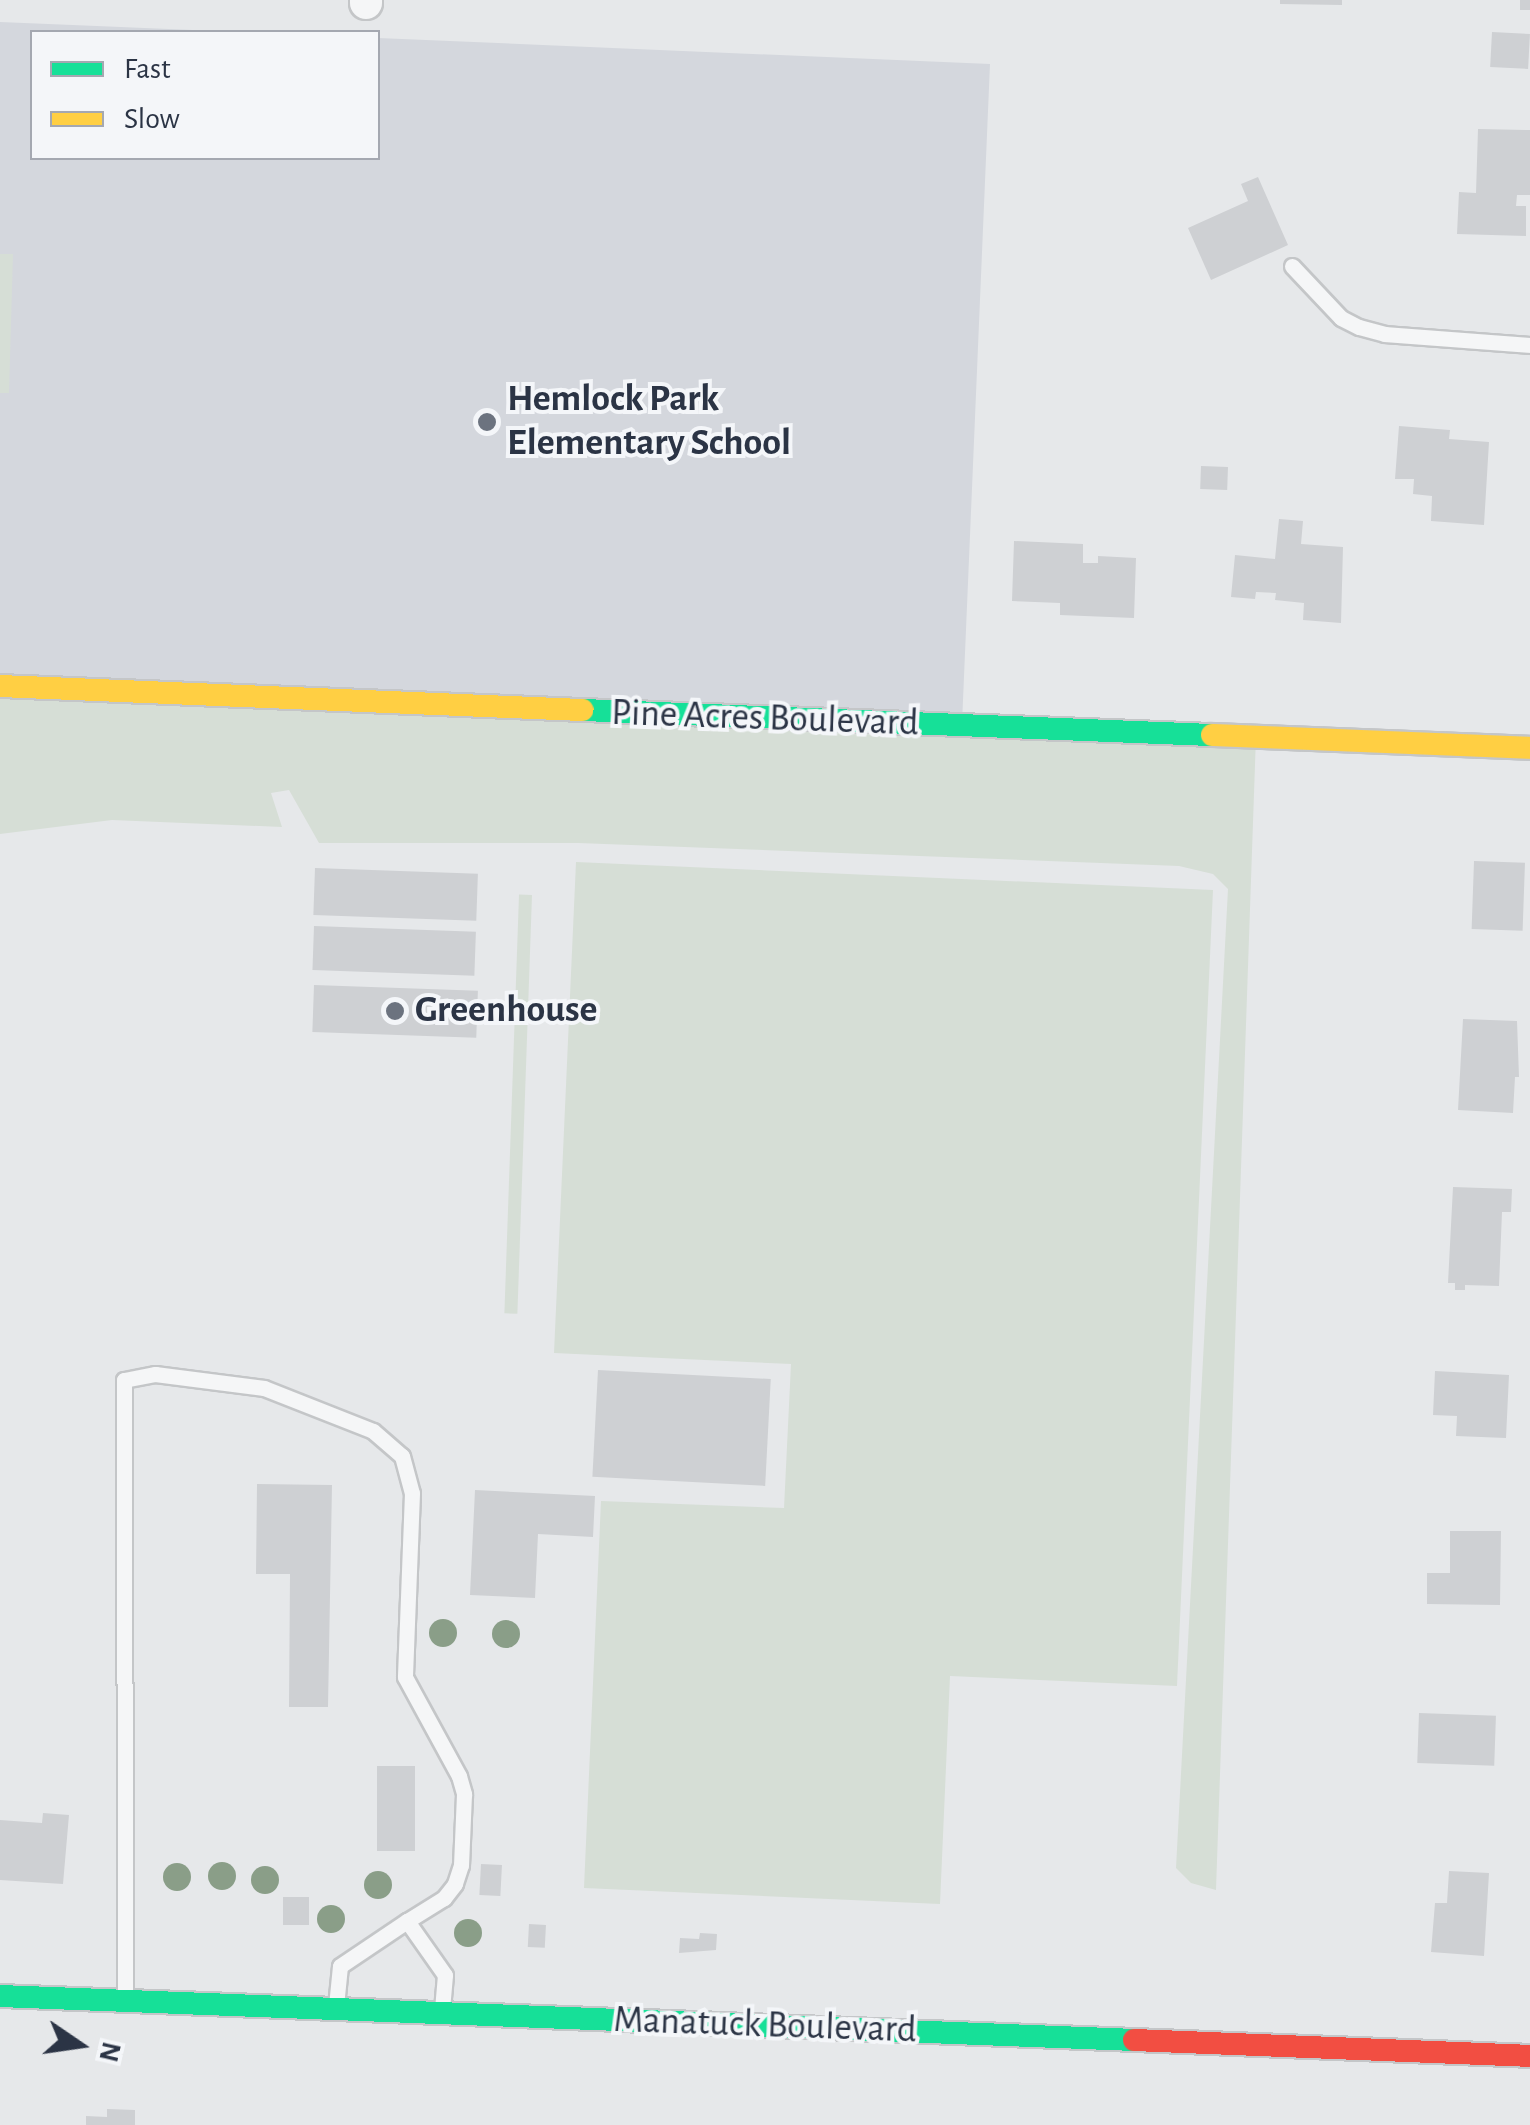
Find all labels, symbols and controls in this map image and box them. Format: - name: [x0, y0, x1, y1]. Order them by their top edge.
- legend: [30, 30, 380, 160]
- text: Fast: [124, 54, 171, 84]
- text: Slow: [124, 104, 180, 134]
- place label: Hemlock Park Elementary School: [507, 377, 791, 466]
- marker: Hemlock Park Elementary School: [476, 411, 498, 433]
- street label: Pine Acres Boulevard: [611, 691, 919, 747]
- place label: Greenhouse: [415, 988, 598, 1034]
- marker: Greenhouse: [384, 1000, 406, 1022]
- north arrow: [30, 1995, 130, 2095]
- street label: Manatuck Boulevard: [613, 1998, 917, 2054]
- text: N: [93, 2039, 125, 2064]

